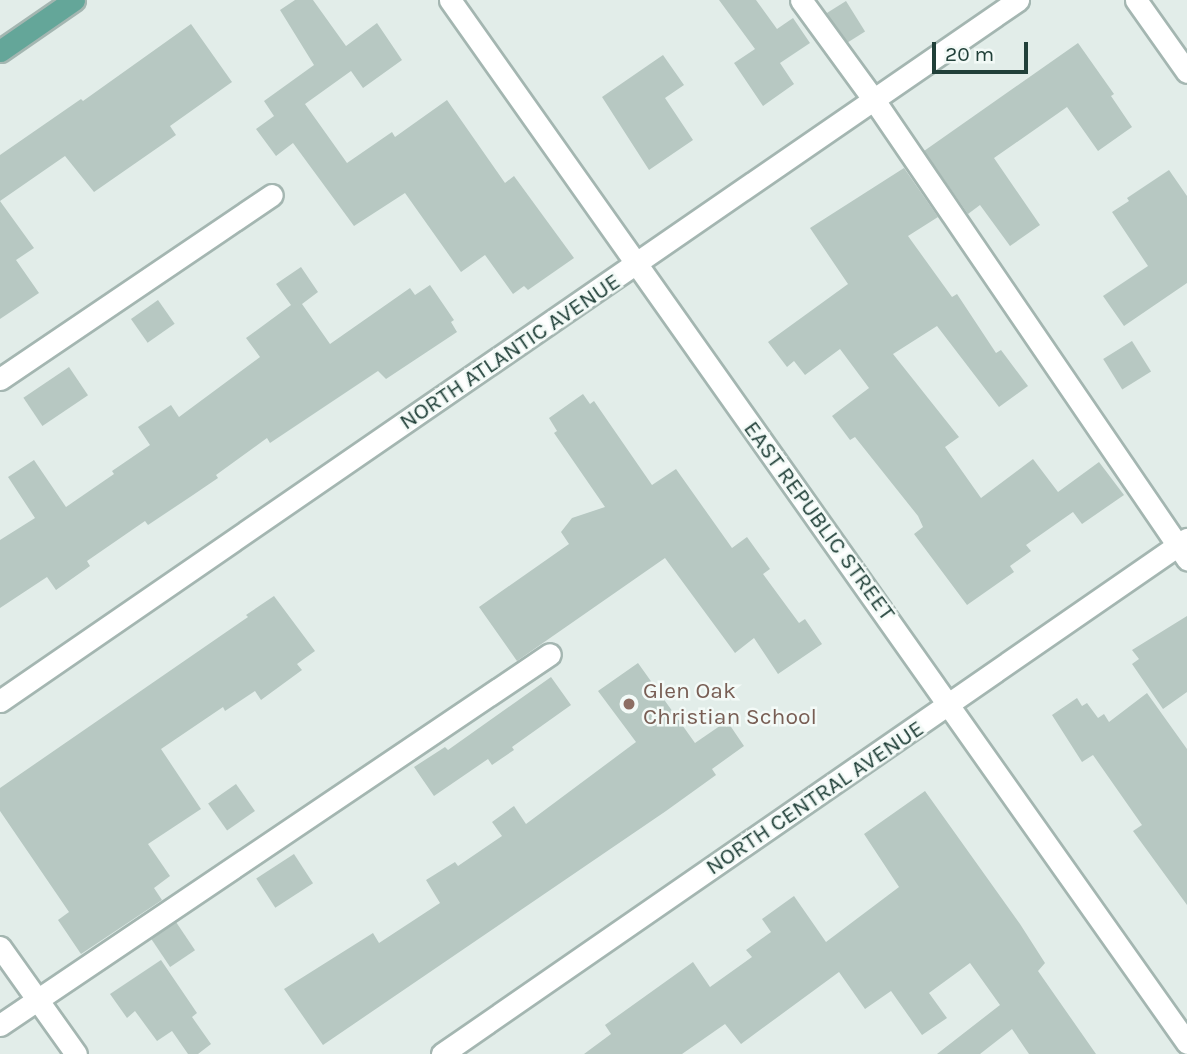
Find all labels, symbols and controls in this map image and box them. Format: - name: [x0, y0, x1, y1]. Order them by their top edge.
- scale bar: [935, 28, 1031, 72]
- text: 20 m: [945, 42, 994, 66]
- street label: NORTH ATLANTIC AVENUE: [394, 268, 626, 436]
- street label: EAST REPUBLIC STREET: [737, 416, 901, 626]
- place label: Glen Oak Christian School: [643, 677, 817, 731]
- marker: Glen Oak Christian School: [621, 696, 637, 712]
- street label: NORTH CENTRAL AVENUE: [701, 715, 929, 881]

